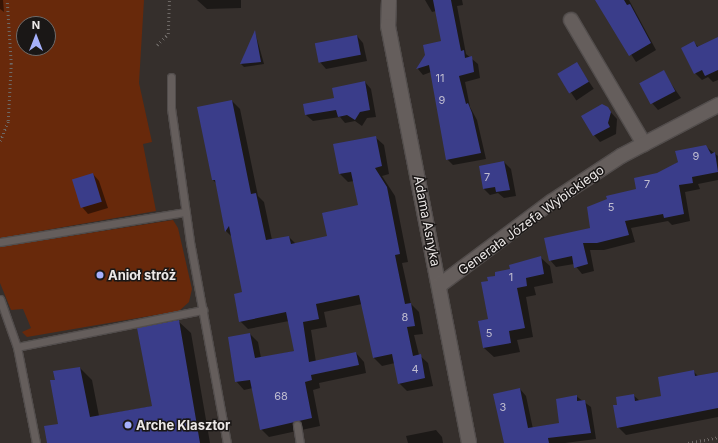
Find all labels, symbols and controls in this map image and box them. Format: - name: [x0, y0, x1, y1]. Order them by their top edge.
- north arrow: [16, 16, 56, 56]
- text: N: [32, 18, 40, 32]
- house number: 11: [436, 71, 444, 85]
- house number: 9: [439, 93, 445, 107]
- house number: 9: [693, 149, 699, 163]
- street label: Generała Józefa Wybickiego: [455, 162, 607, 278]
- house number: 7: [484, 170, 490, 184]
- street label: Adama Asnyka: [411, 175, 443, 267]
- house number: 7: [644, 177, 650, 191]
- house number: 5: [608, 200, 614, 214]
- place label: Anioł stróż: [108, 267, 176, 283]
- marker: Anioł stróż: [95, 270, 105, 280]
- house number: 1: [509, 270, 513, 284]
- house number: 8: [402, 310, 408, 324]
- house number: 5: [486, 326, 492, 340]
- house number: 4: [411, 362, 419, 376]
- house number: 68: [274, 389, 288, 403]
- house number: 3: [500, 400, 506, 414]
- place label: Arche Klasztor: [136, 417, 230, 433]
- marker: Arche Klasztor: [123, 420, 133, 430]

